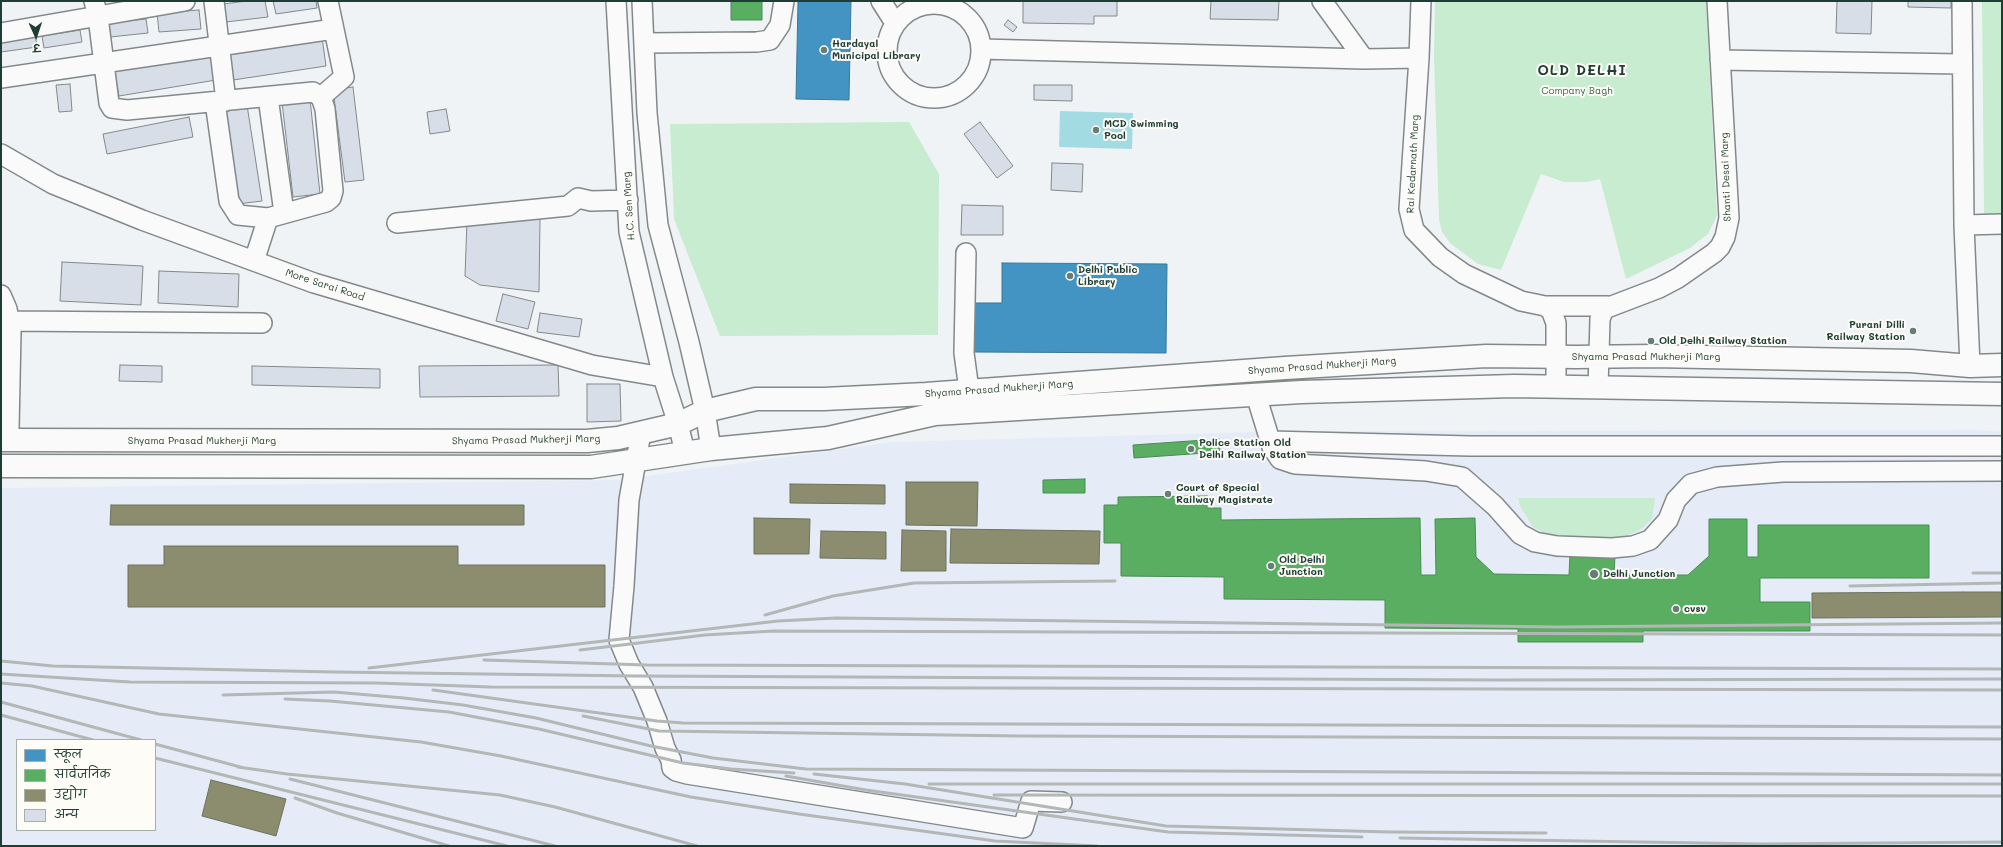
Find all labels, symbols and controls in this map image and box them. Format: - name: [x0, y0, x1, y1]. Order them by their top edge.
- north arrow: [16, 16, 56, 56]
- place label: Hardayal Municipal Library: [832, 38, 921, 62]
- text: उ: [33, 41, 41, 56]
- marker: Hardayal Municipal Library: [819, 45, 829, 55]
- district label: OLD DELHI: [1537, 63, 1627, 79]
- park label: Company Bagh: [1541, 85, 1613, 97]
- street label: Rai Kedarnath Marg: [1404, 114, 1422, 214]
- place label: MCD Swimming Pool: [1104, 118, 1179, 142]
- marker: MCD Swimming Pool: [1091, 125, 1101, 135]
- street label: Shanti Desai Marg: [1718, 132, 1734, 222]
- street label: H.C. Sen Marg: [621, 171, 637, 241]
- place label: Delhi Public Library: [1078, 264, 1138, 288]
- street label: More Sarai Road: [284, 267, 366, 303]
- marker: Delhi Public Library: [1065, 271, 1075, 281]
- place label: Purani Dilli Railway Station: [1827, 319, 1905, 342]
- marker: Purani Dilli Railway Station: [1908, 326, 1918, 336]
- place label: Old Delhi Railway Station: [1659, 335, 1787, 347]
- marker: Old Delhi Railway Station: [1646, 336, 1656, 346]
- street label: Shyama Prasad Mukherji Marg: [1572, 351, 1720, 363]
- street label: Shyama Prasad Mukherji Marg: [1248, 355, 1396, 377]
- street label: Shyama Prasad Mukherji Marg: [925, 378, 1073, 400]
- street label: Shyama Prasad Mukherji Marg: [452, 433, 600, 447]
- street label: Shyama Prasad Mukherji Marg: [128, 435, 276, 447]
- place label: Police Station Old Delhi Railway Station: [1199, 437, 1306, 460]
- marker: Police Station Old Delhi Railway Station: [1186, 444, 1196, 454]
- place label: Court of Special Railway Magistrate: [1176, 482, 1273, 506]
- marker: Court of Special Railway Magistrate: [1163, 489, 1173, 499]
- place label: Old Delhi Junction: [1279, 554, 1325, 578]
- marker: Old Delhi Junction: [1266, 561, 1276, 571]
- marker: Delhi Junction: [1588, 568, 1600, 580]
- place label: Delhi Junction: [1603, 568, 1675, 580]
- place label: cvsv: [1684, 603, 1706, 615]
- marker: cvsv: [1671, 604, 1681, 614]
- legend: [16, 739, 156, 831]
- text: स्कूल: [54, 745, 82, 761]
- text: सार्वजनिक: [54, 765, 110, 781]
- text: उद्योग: [54, 785, 87, 801]
- text: अन्य: [54, 805, 78, 821]

